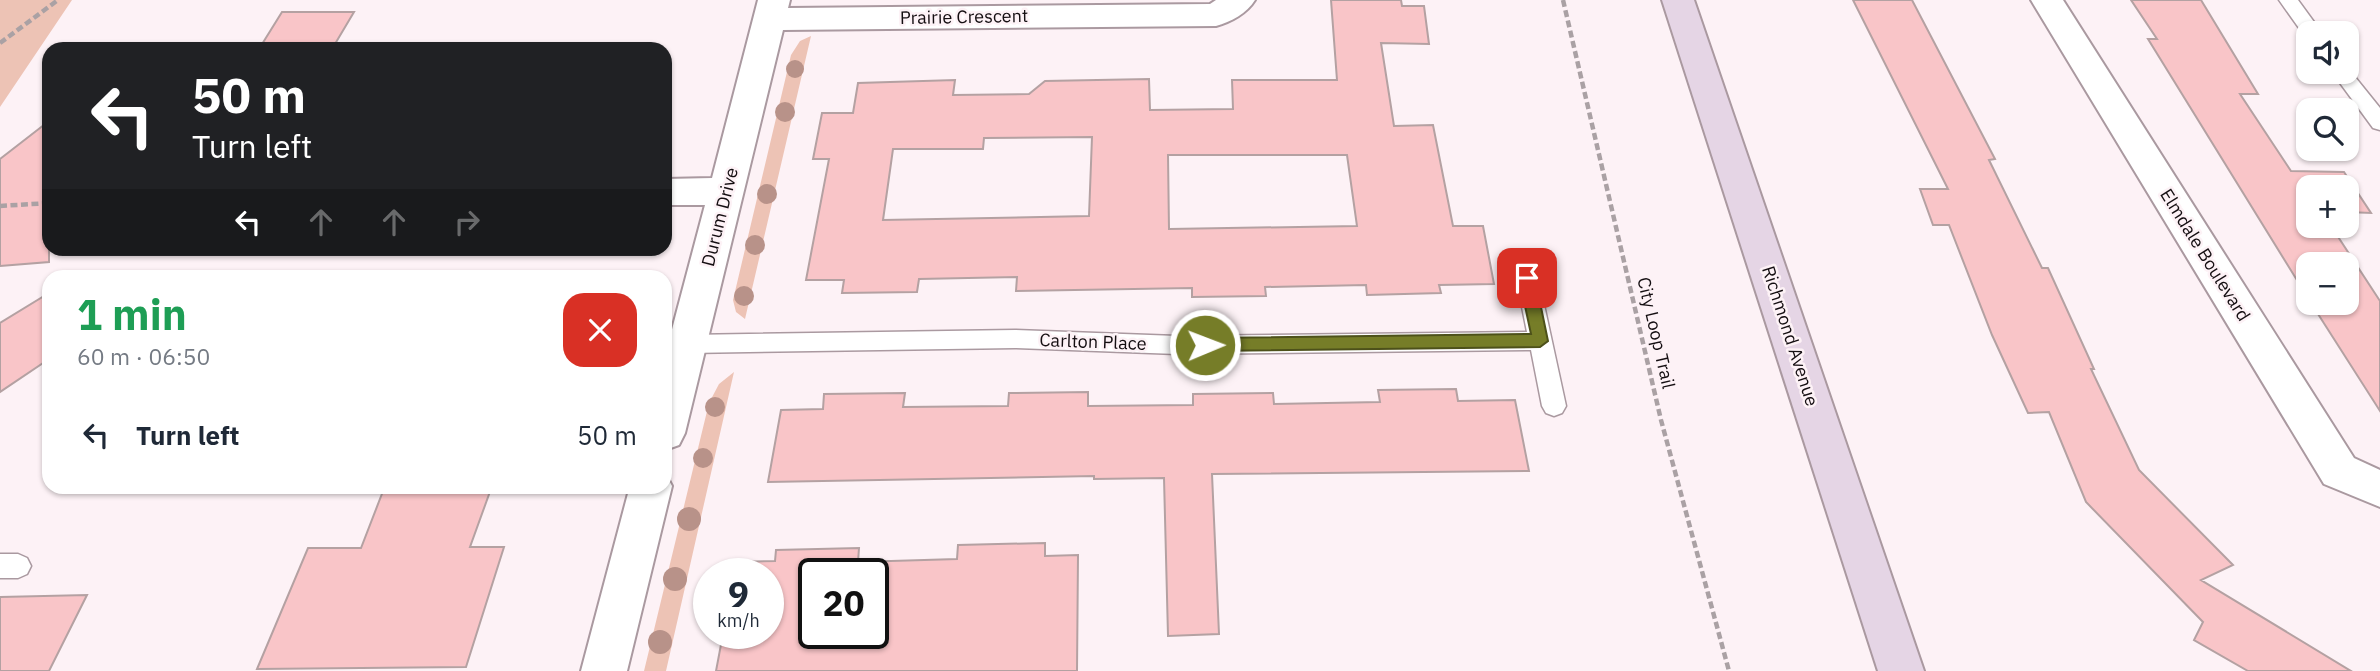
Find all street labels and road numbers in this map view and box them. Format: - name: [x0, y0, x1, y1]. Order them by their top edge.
- street label: Prairie Crescent: [900, 4, 1028, 29]
- street label: Durum Drive: [696, 165, 743, 269]
- street label: Elmdale Boulevard: [2155, 184, 2255, 325]
- street label: Richmond Avenue: [1757, 263, 1824, 409]
- street label: City Loop Trail: [1632, 275, 1681, 391]
- street label: Carlton Place: [1039, 328, 1147, 355]

